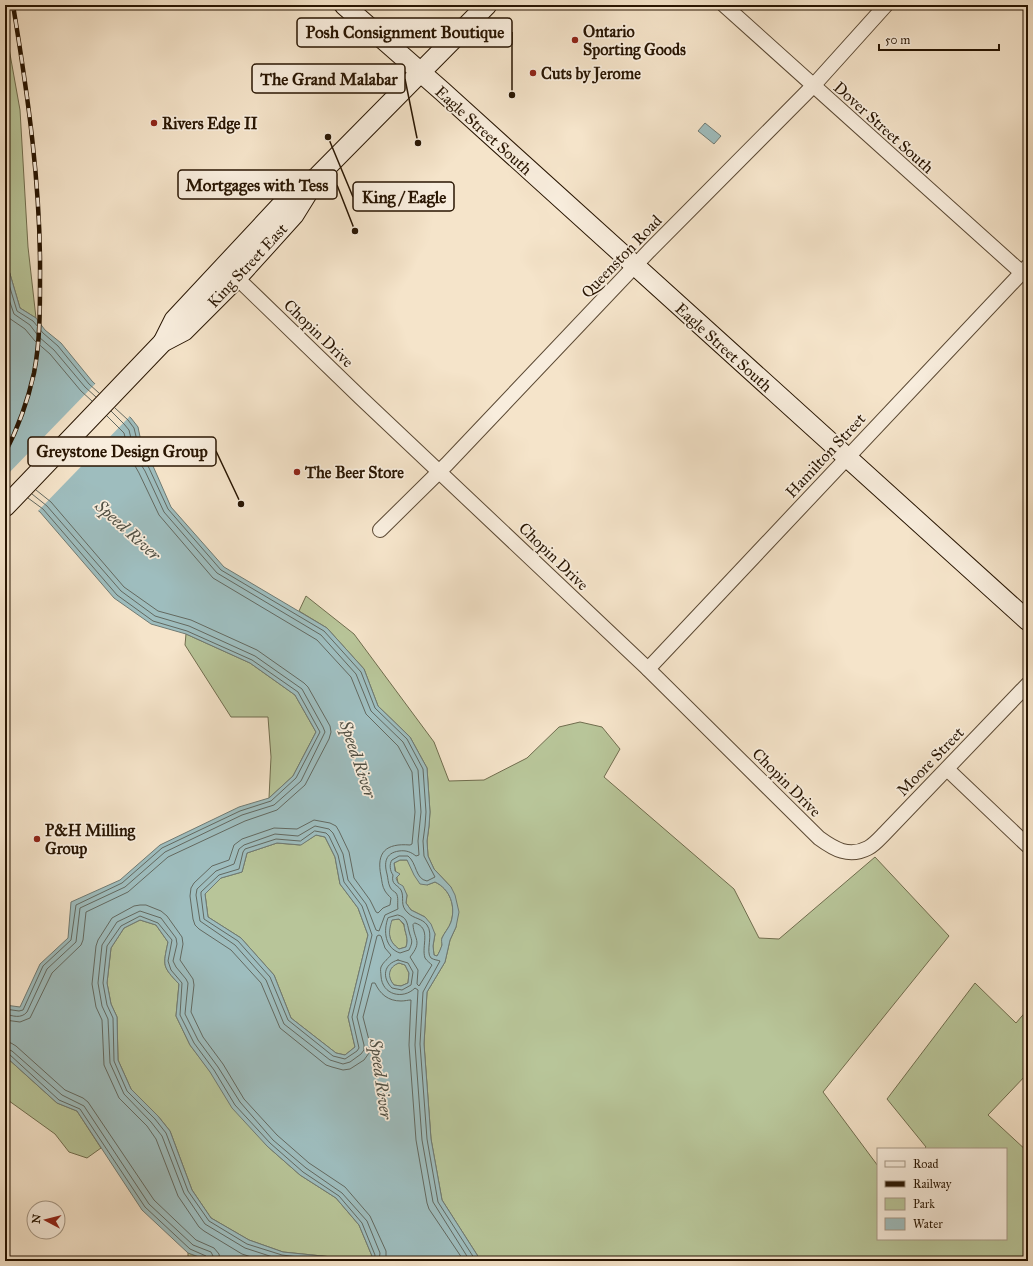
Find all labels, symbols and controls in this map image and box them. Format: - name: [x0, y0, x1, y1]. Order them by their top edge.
- callout: Posh Consignment Boutique: [297, 18, 512, 47]
- text: Posh Consignment Boutique: [306, 22, 504, 43]
- place label: Ontario Sporting Goods: [583, 22, 686, 60]
- scale bar: [879, 26, 999, 52]
- text: 50 m: [885, 33, 910, 47]
- marker: Ontario Sporting Goods: [570, 35, 580, 45]
- callout: The Grand Malabar: [252, 64, 405, 93]
- place label: Cuts by Jerome: [541, 64, 641, 84]
- marker: Cuts by Jerome: [528, 68, 538, 78]
- text: The Grand Malabar: [259, 69, 398, 90]
- street label: Dover Street South: [830, 78, 938, 177]
- street label: Eagle Street South: [431, 82, 536, 180]
- place label: Rivers Edge II: [162, 114, 258, 134]
- marker: Rivers Edge II: [149, 118, 159, 128]
- callout: Mortgages with Tess: [178, 170, 337, 199]
- text: Mortgages with Tess: [186, 175, 328, 196]
- callout: King / Eagle: [353, 182, 454, 211]
- text: King / Eagle: [362, 187, 446, 208]
- street label: Queenston Road: [577, 211, 666, 302]
- street label: King Street East: [204, 219, 292, 312]
- street label: Chopin Drive: [280, 295, 358, 371]
- street label: Eagle Street South: [671, 299, 776, 397]
- street label: Hamilton Street: [781, 409, 870, 501]
- callout: Greystone Design Group: [28, 437, 216, 466]
- text: Greystone Design Group: [36, 441, 208, 462]
- place label: The Beer Store: [304, 463, 404, 482]
- marker: The Beer Store: [292, 467, 302, 477]
- water label: Speed River: [90, 495, 165, 566]
- street label: Chopin Drive: [515, 518, 593, 594]
- water label: Speed River: [334, 717, 381, 802]
- street label: Moore Street: [893, 723, 968, 800]
- street label: Chopin Drive: [748, 744, 825, 821]
- place label: P&H Milling Group: [45, 821, 136, 859]
- marker: P&H Milling Group: [32, 834, 42, 844]
- water label: Speed River: [364, 1037, 397, 1121]
- legend: [877, 1148, 1007, 1240]
- text: Road: [913, 1157, 939, 1171]
- text: Railway: [913, 1177, 952, 1191]
- text: Park: [913, 1197, 935, 1211]
- north arrow: [26, 1200, 66, 1240]
- text: N: [30, 1213, 44, 1224]
- text: Water: [913, 1217, 943, 1231]

